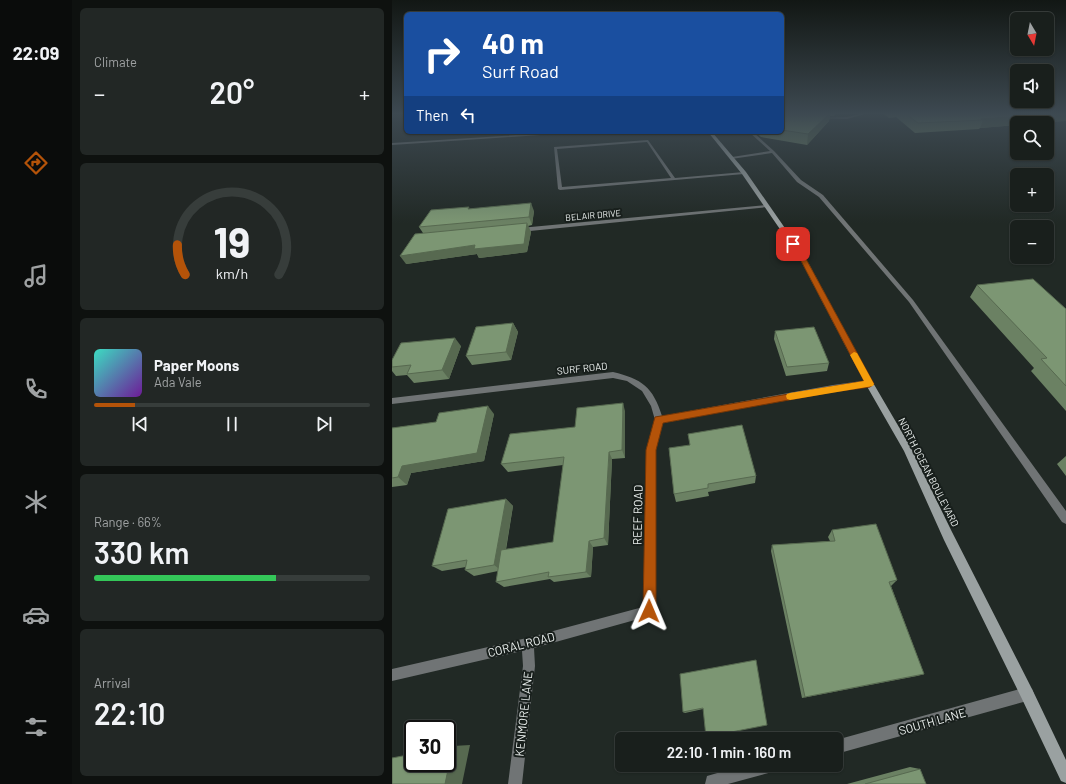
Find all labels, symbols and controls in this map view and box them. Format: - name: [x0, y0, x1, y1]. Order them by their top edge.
- north arrow: [1010, 12, 1054, 56]
- map controls: [1010, 12, 1054, 264]
- text: 40 m: [482, 26, 544, 60]
- icon: right: [416, 28, 468, 80]
- text: 22:09: [13, 42, 59, 64]
- text: Climate: [94, 54, 137, 70]
- text: Surf Road: [482, 60, 559, 82]
- button: sound: [1010, 64, 1054, 108]
- text: 20°: [210, 74, 254, 110]
- text: −: [94, 80, 105, 106]
- text: +: [359, 80, 370, 106]
- icon: left: [457, 104, 479, 126]
- text: Then: [416, 106, 449, 124]
- button: search: [1010, 116, 1054, 160]
- icon: directions: [22, 149, 50, 177]
- button: +: [1010, 168, 1054, 212]
- street label: BELAIR DRIVE: [565, 207, 621, 223]
- text: 19: [214, 216, 250, 266]
- button: −: [1010, 220, 1054, 264]
- pin: [776, 227, 810, 261]
- icon: arrive: [782, 233, 804, 255]
- icon: music: [22, 262, 50, 290]
- text: km/h: [216, 264, 248, 281]
- text: Paper Moons: [154, 356, 239, 374]
- street label: SURF ROAD: [556, 359, 608, 377]
- text: Ada Vale: [154, 374, 202, 390]
- icon: phone: [22, 375, 50, 403]
- icon: previous: [129, 413, 151, 435]
- icon: pause: [221, 413, 243, 435]
- icon: next: [313, 413, 335, 435]
- street label: NORTH OCEAN BOULEVARD: [896, 416, 962, 528]
- street label: REEF ROAD: [629, 485, 645, 545]
- icon: climate: [22, 488, 50, 516]
- text: Range · 66%: [94, 514, 162, 530]
- text: 330 km: [94, 534, 189, 570]
- position arrow: [628, 590, 670, 632]
- icon: car: [22, 601, 50, 629]
- street label: CORAL ROAD: [486, 629, 556, 659]
- street label: KENMORE LANE: [512, 671, 534, 757]
- text: Arrival: [94, 675, 130, 691]
- text: 22:10: [94, 695, 165, 731]
- street label: SOUTH LANE: [897, 705, 967, 737]
- icon: filters: [22, 713, 50, 741]
- speed limit sign: 30: [404, 720, 456, 772]
- text: 22:10 · 1 min · 160 m: [667, 743, 791, 761]

